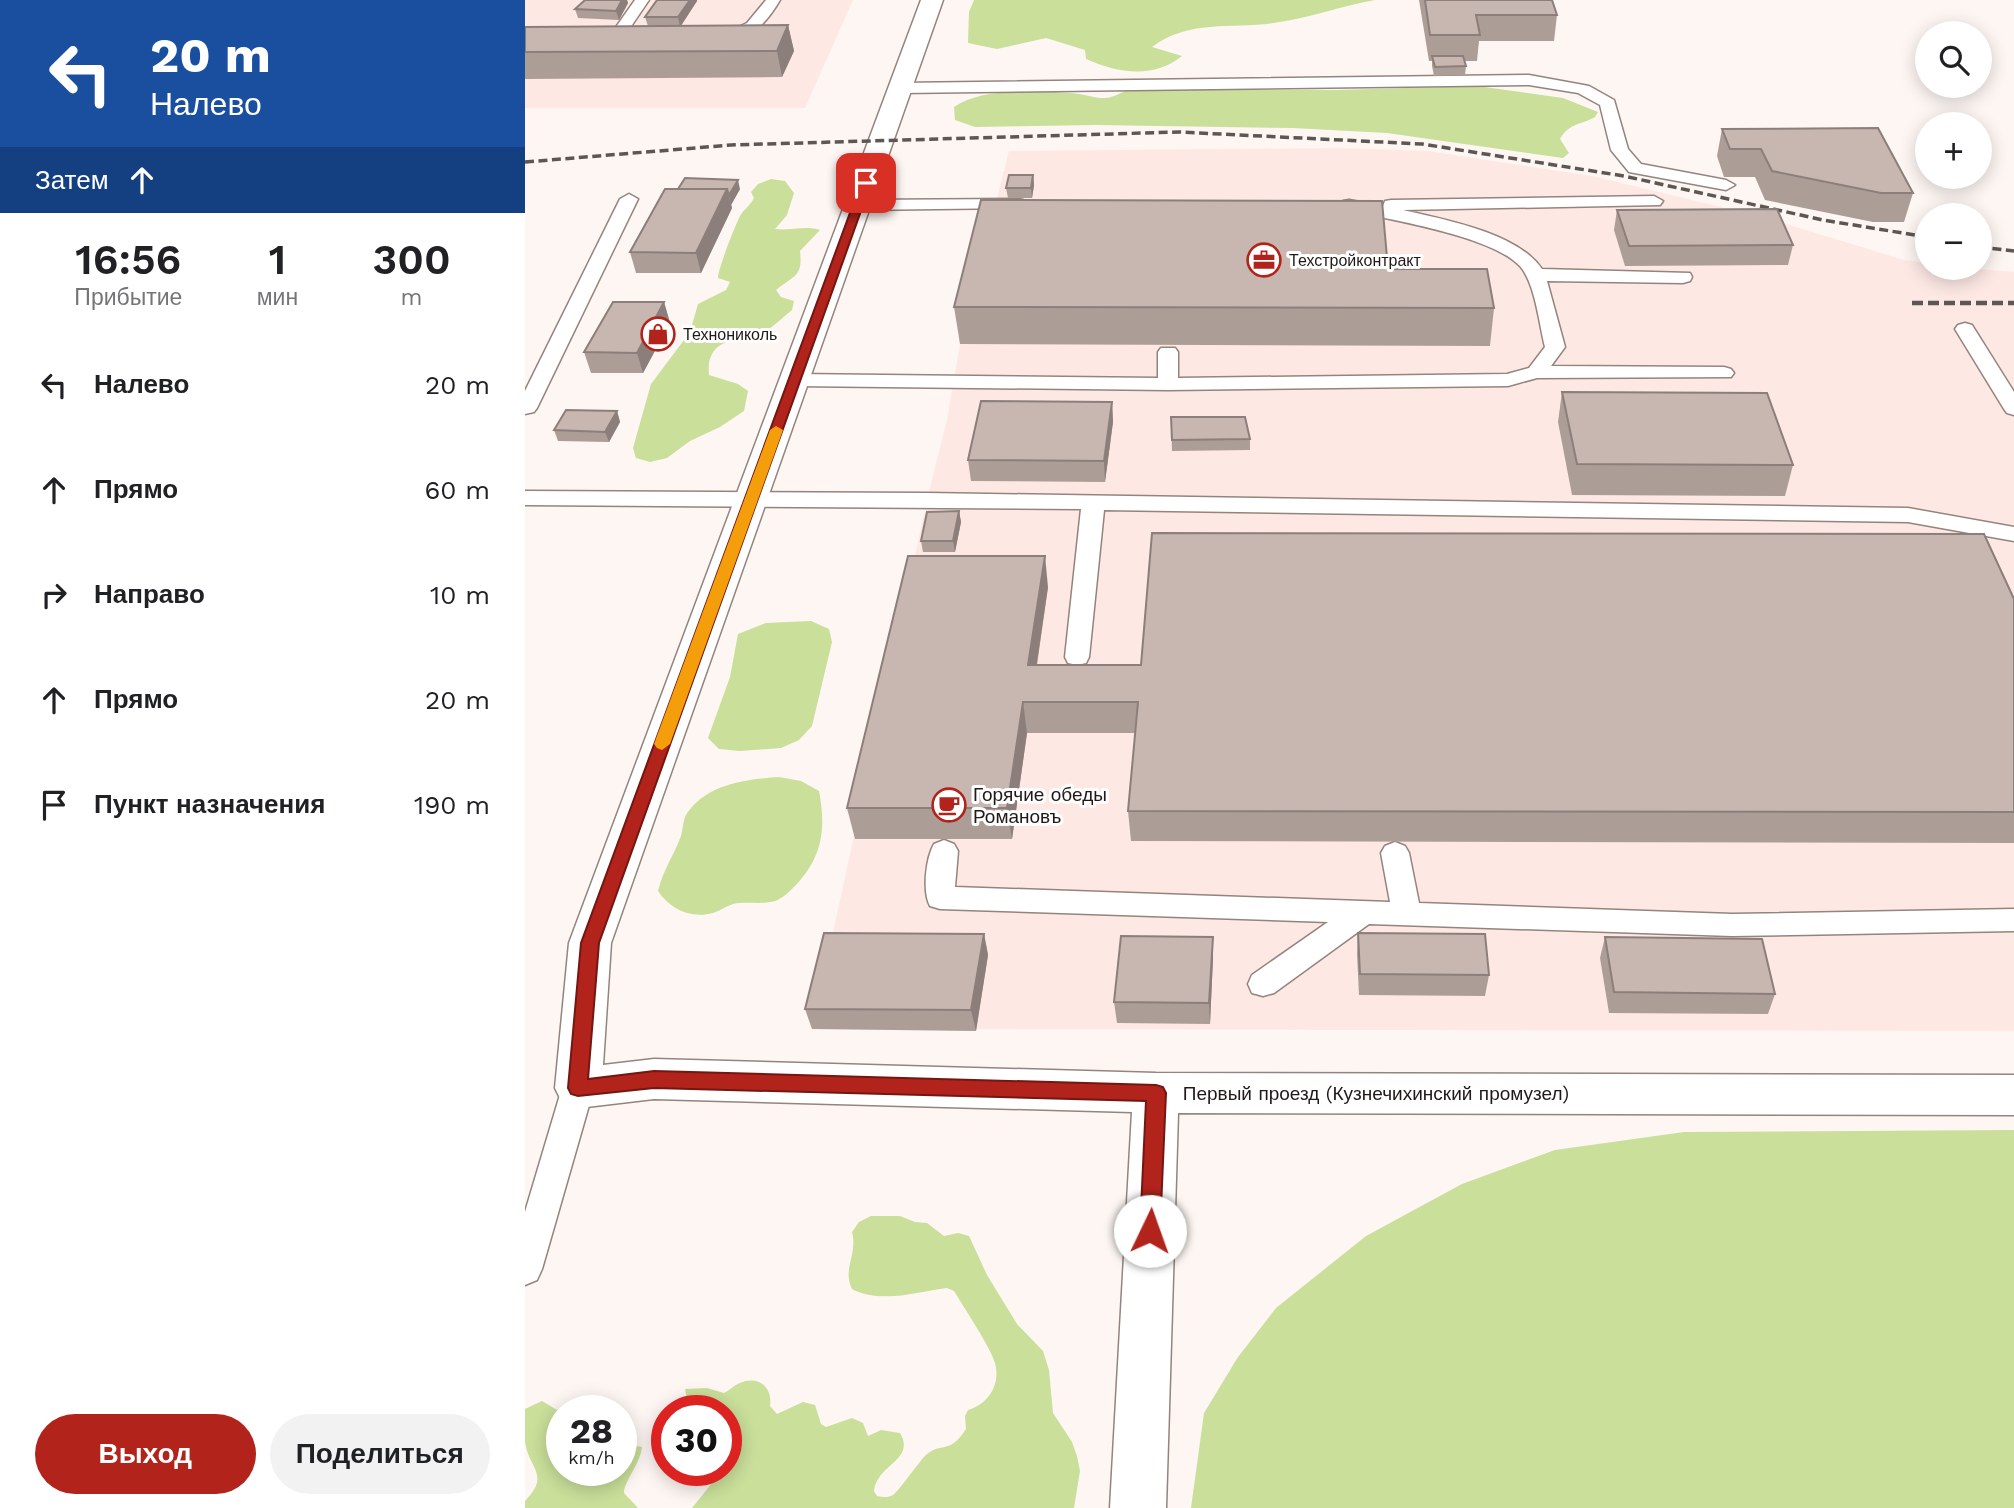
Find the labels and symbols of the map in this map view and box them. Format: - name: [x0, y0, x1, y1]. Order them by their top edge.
- pin: [836, 153, 896, 213]
- office icon: Техстройконтракт: [1245, 241, 1283, 279]
- place label: Техстройконтракт: [1289, 251, 1422, 270]
- shop icon: Технониколь: [639, 315, 677, 353]
- place label: Технониколь: [683, 325, 777, 344]
- place label: Горячие обеды Романовъ: [973, 783, 1107, 828]
- cafe icon: Горячие обеды Романовъ: [930, 786, 968, 824]
- street label: Первый проезд (Кузнечихинский промузел): [1183, 1082, 1569, 1105]
- position arrow: [1113, 1194, 1187, 1268]
- speed limit sign: 30: [651, 1395, 742, 1486]

